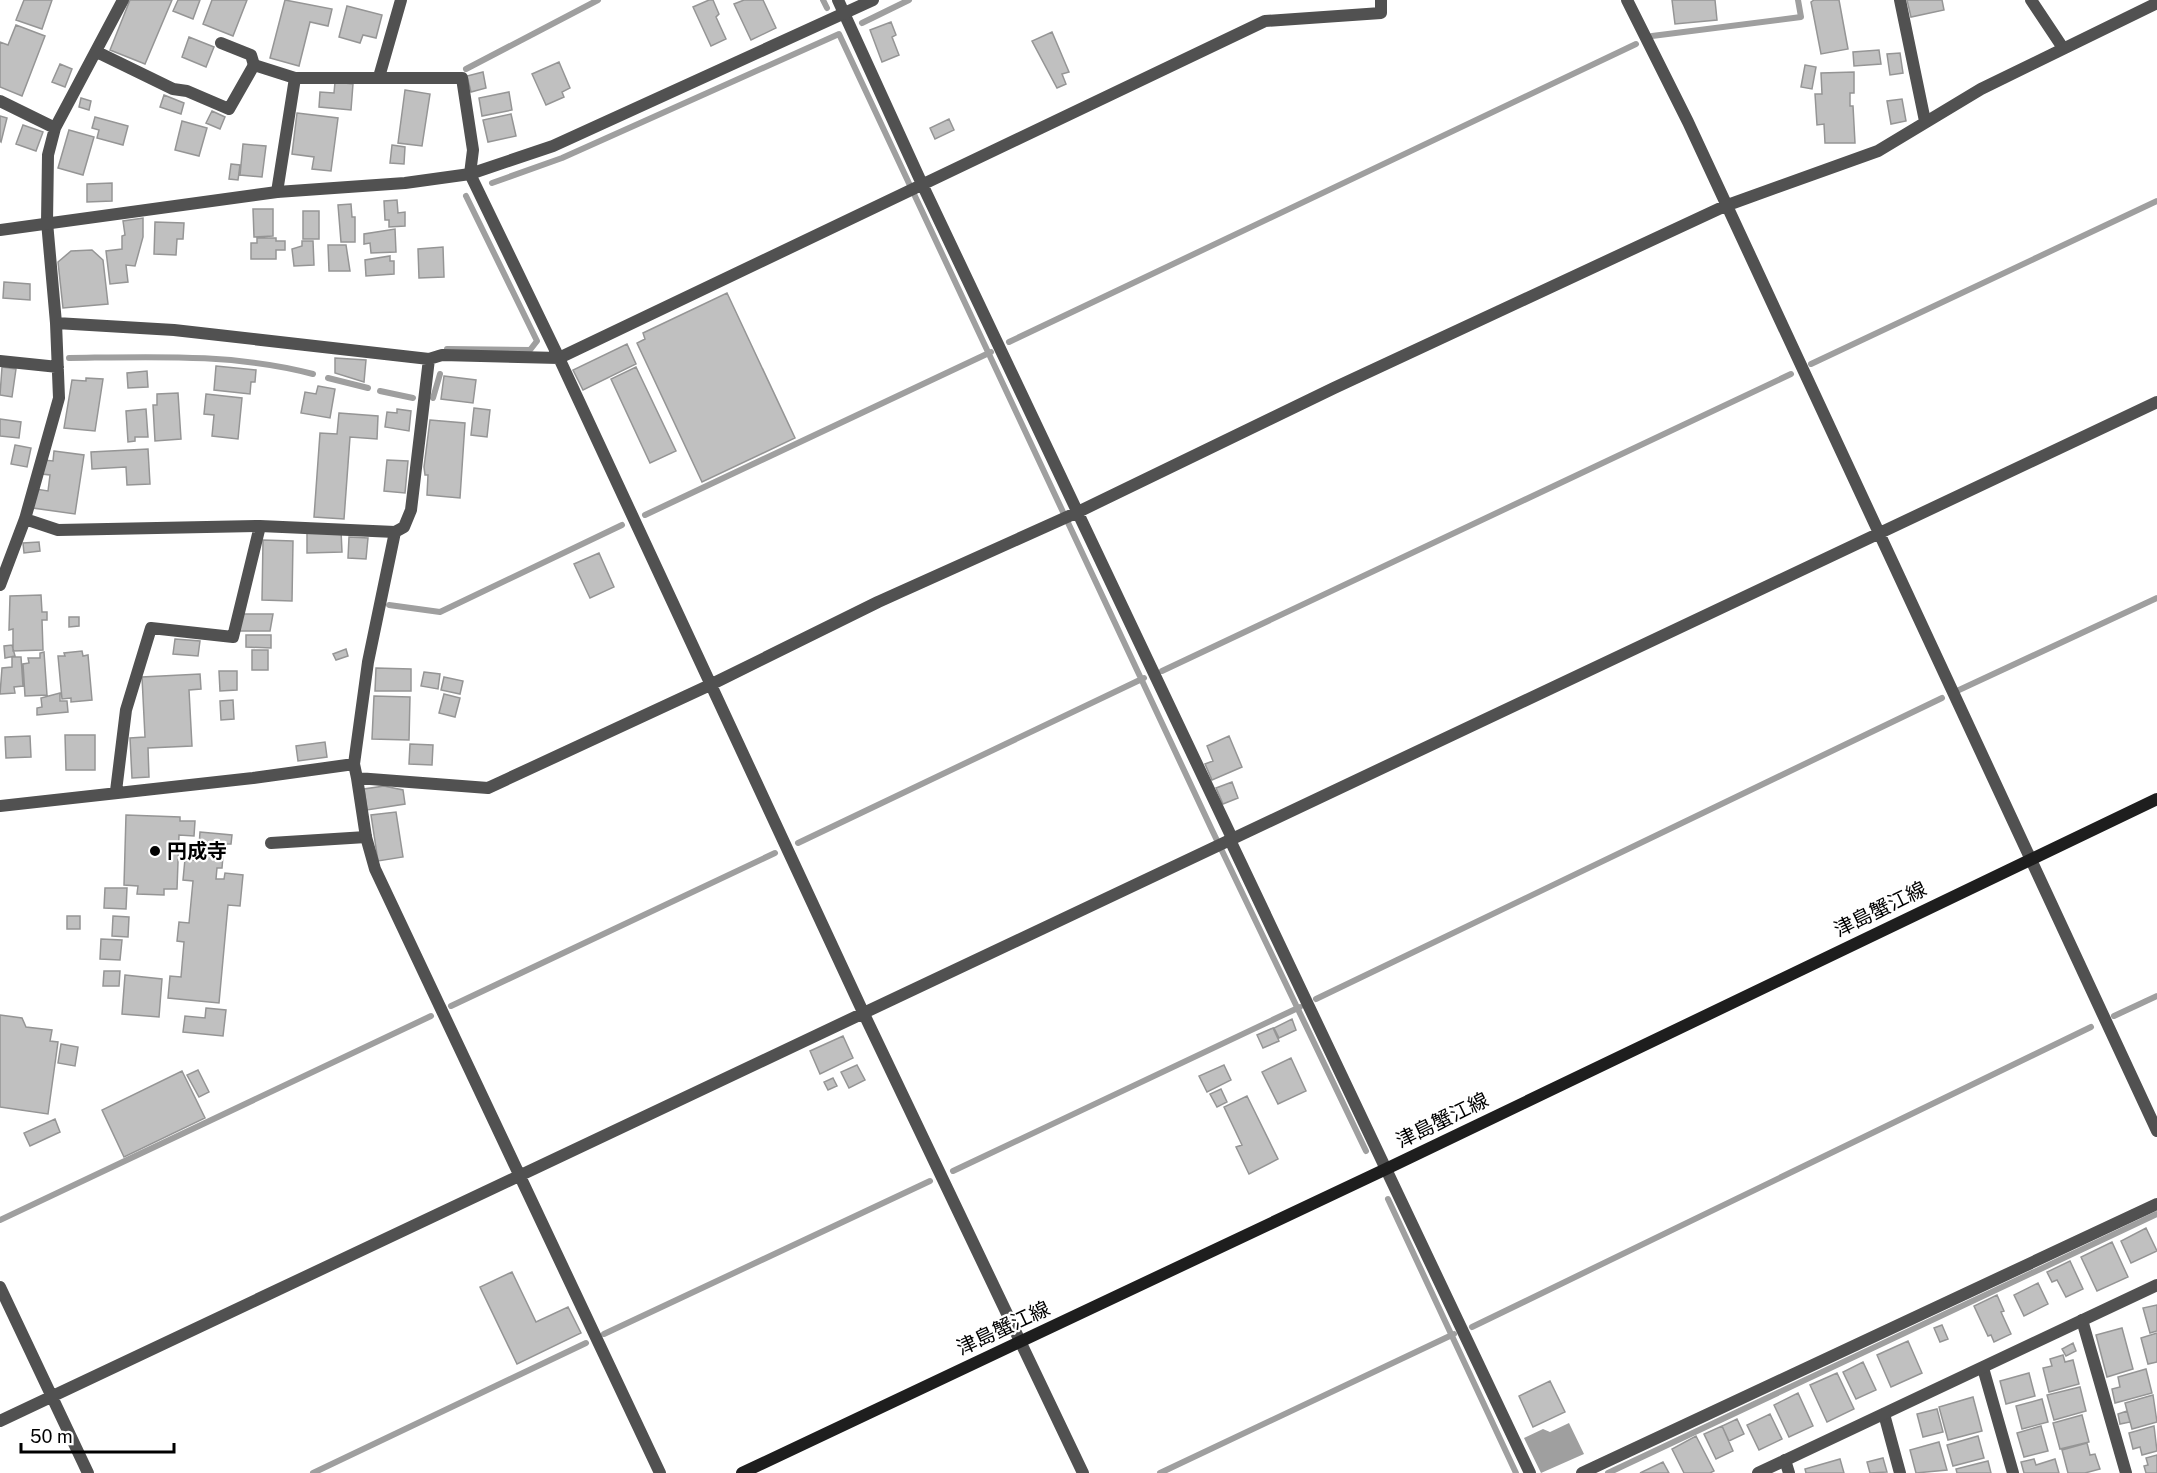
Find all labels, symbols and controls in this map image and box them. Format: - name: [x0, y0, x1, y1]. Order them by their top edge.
- place label: 円成寺: [167, 839, 227, 863]
- marker: 円成寺: [148, 844, 162, 858]
- street label: 津島蟹江線: [1830, 876, 1930, 942]
- street label: 津島蟹江線: [1392, 1087, 1492, 1153]
- street label: 津島蟹江線: [953, 1296, 1053, 1360]
- scale bar: [21, 1416, 174, 1454]
- text: 50 m: [30, 1426, 73, 1447]

